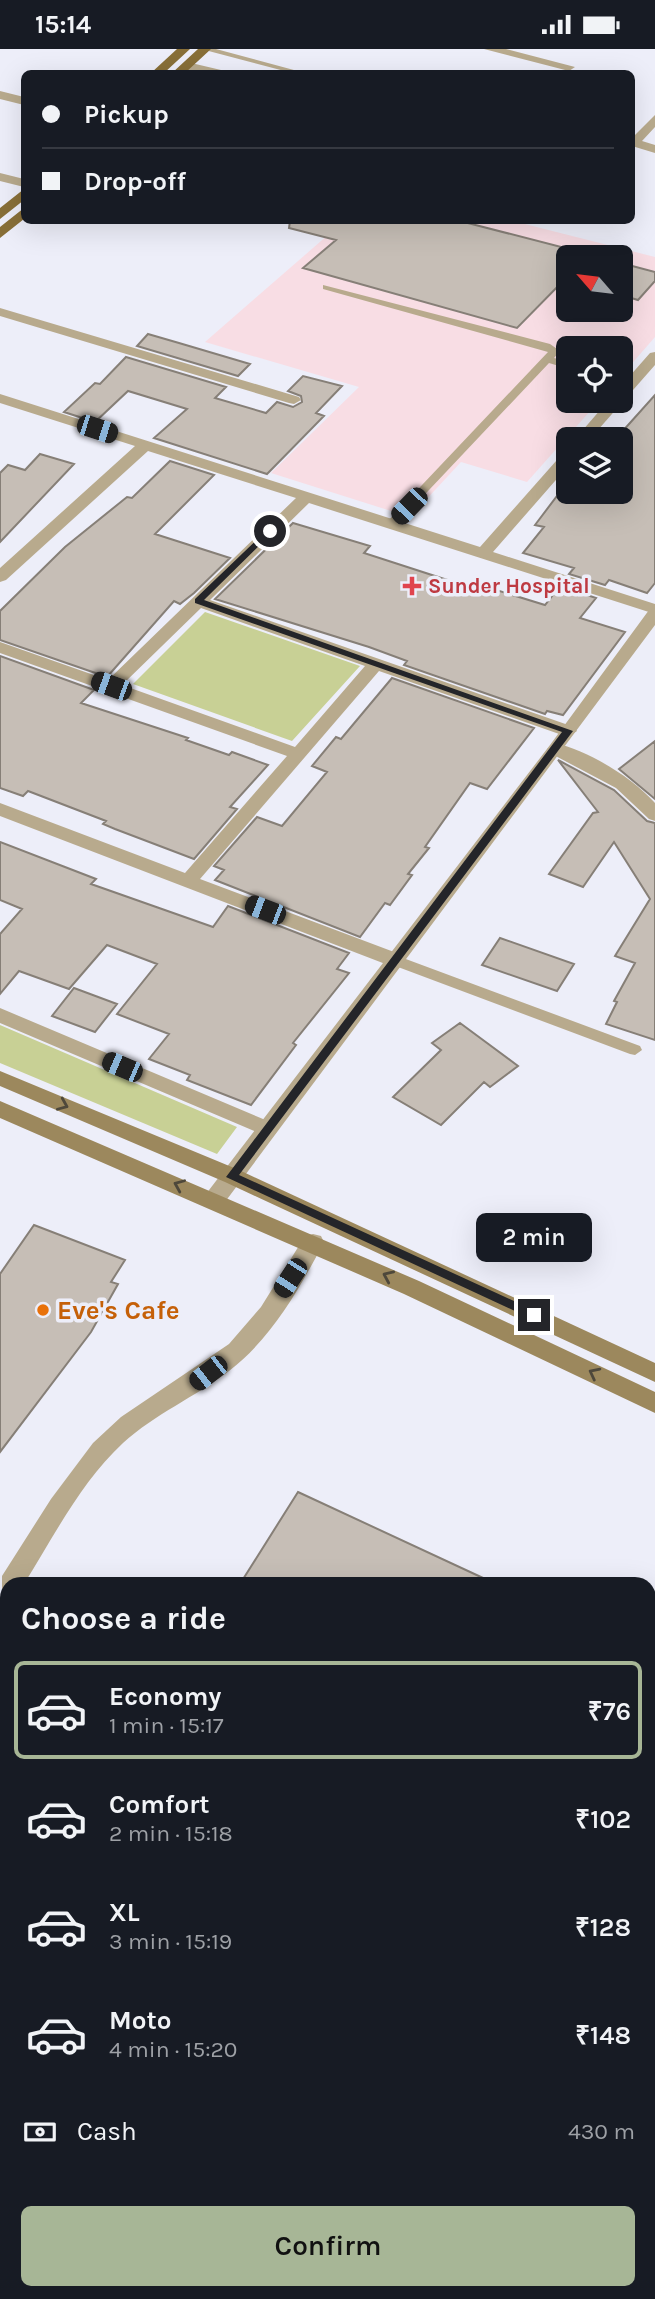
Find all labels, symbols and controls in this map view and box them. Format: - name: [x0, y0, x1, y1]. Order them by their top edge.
- text: 15:14: [35, 9, 91, 40]
- text: Pickup: [84, 99, 169, 130]
- text: Drop-off: [84, 166, 186, 197]
- north arrow: [556, 245, 634, 322]
- map controls: [556, 245, 633, 504]
- button: locate: [556, 336, 633, 413]
- car: [74, 413, 121, 445]
- button: layers: [556, 427, 633, 504]
- car: [387, 484, 432, 528]
- route start: [254, 515, 286, 547]
- place label: Sunder Hospital: [428, 574, 590, 598]
- marker: Sunder Hospital: [402, 576, 422, 596]
- car: [88, 669, 135, 703]
- car: [242, 893, 289, 927]
- car: [99, 1049, 146, 1085]
- one-way arrow: [56, 1097, 68, 1111]
- one-way arrow: [174, 1179, 187, 1193]
- callout: 2 min: [476, 1213, 592, 1263]
- text: 2 min: [503, 1224, 565, 1251]
- car: [270, 1255, 311, 1301]
- one-way arrow: [383, 1270, 395, 1284]
- place label: Eve's Cafe: [57, 1295, 180, 1326]
- route end: [518, 1299, 550, 1331]
- marker: Eve's Cafe: [35, 1302, 51, 1318]
- car: [185, 1352, 232, 1394]
- one-way arrow: [589, 1367, 601, 1381]
- text: Choose a ride: [21, 1600, 226, 1637]
- icon: car: [25, 1679, 88, 1742]
- text: Economy: [109, 1681, 221, 1712]
- text: ₹76: [588, 1696, 631, 1727]
- text: 1 min · 15:17: [109, 1712, 224, 1739]
- icon: car: [25, 1787, 88, 1850]
- text: Comfort: [109, 1789, 210, 1820]
- text: ₹102: [575, 1804, 631, 1835]
- text: 2 min · 15:18: [109, 1820, 233, 1847]
- icon: car: [25, 1895, 88, 1958]
- text: XL: [109, 1897, 140, 1928]
- text: ₹128: [575, 1912, 631, 1943]
- text: 3 min · 15:19: [109, 1928, 232, 1955]
- icon: car: [25, 2003, 88, 2066]
- text: Moto: [109, 2005, 171, 2036]
- text: ₹148: [575, 2020, 631, 2051]
- text: 4 min · 15:20: [109, 2036, 237, 2063]
- icon: cash: [21, 2113, 59, 2151]
- text: Cash: [77, 2116, 137, 2147]
- text: 430 m: [568, 2118, 635, 2145]
- button: Confirm: [21, 2206, 635, 2286]

